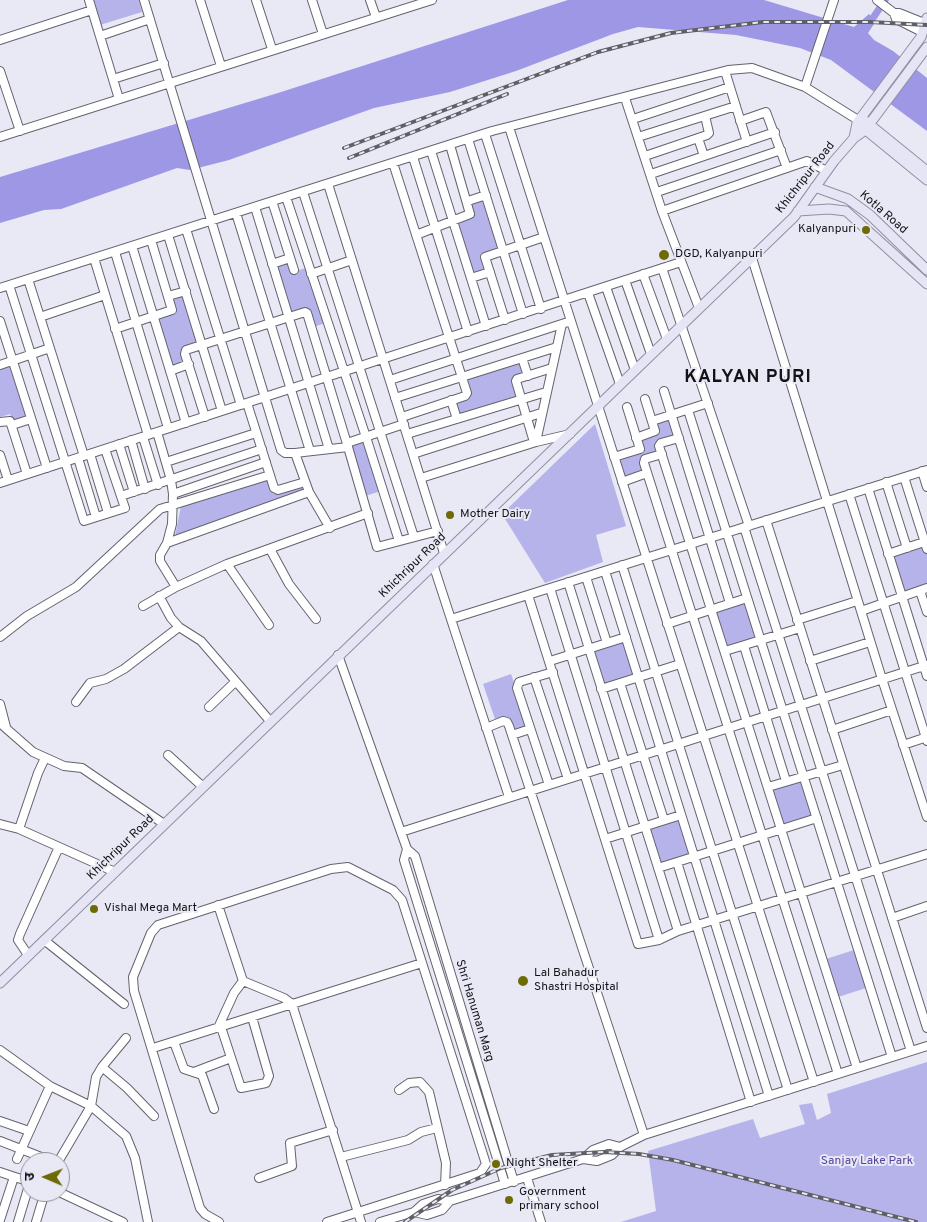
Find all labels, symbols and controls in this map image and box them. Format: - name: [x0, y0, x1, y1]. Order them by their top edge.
- street label: Khichripur Road: [773, 139, 839, 217]
- street label: Kotla Road: [856, 188, 910, 238]
- place label: Kalyanpuri: [798, 223, 856, 237]
- marker: Kalyanpuri: [860, 224, 872, 236]
- marker: DGD, Kalyanpuri: [657, 248, 671, 262]
- place label: DGD, Kalyanpuri: [675, 248, 763, 262]
- district label: KALYAN PURI: [683, 367, 813, 389]
- place label: Mother Dairy: [460, 508, 530, 522]
- marker: Mother Dairy: [444, 509, 456, 521]
- street label: Khichripur Road: [377, 531, 449, 601]
- street label: Khichripur Road: [85, 813, 157, 883]
- place label: Vishal Mega Mart: [104, 902, 197, 916]
- marker: Vishal Mega Mart: [88, 903, 100, 915]
- street label: Shri Hanuman Marg: [452, 958, 496, 1064]
- place label: Lal Bahadur Shastri Hospital: [534, 967, 619, 995]
- marker: Lal Bahadur Shastri Hospital: [516, 974, 530, 988]
- north arrow: [20, 1152, 70, 1202]
- park label: Sanjay Lake Park: [821, 1155, 913, 1169]
- place label: Night Shelter: [506, 1157, 578, 1171]
- marker: Night Shelter: [490, 1158, 502, 1170]
- text: उ: [22, 1173, 39, 1181]
- place label: Government primary school: [519, 1186, 599, 1214]
- marker: Government primary school: [503, 1194, 515, 1206]

